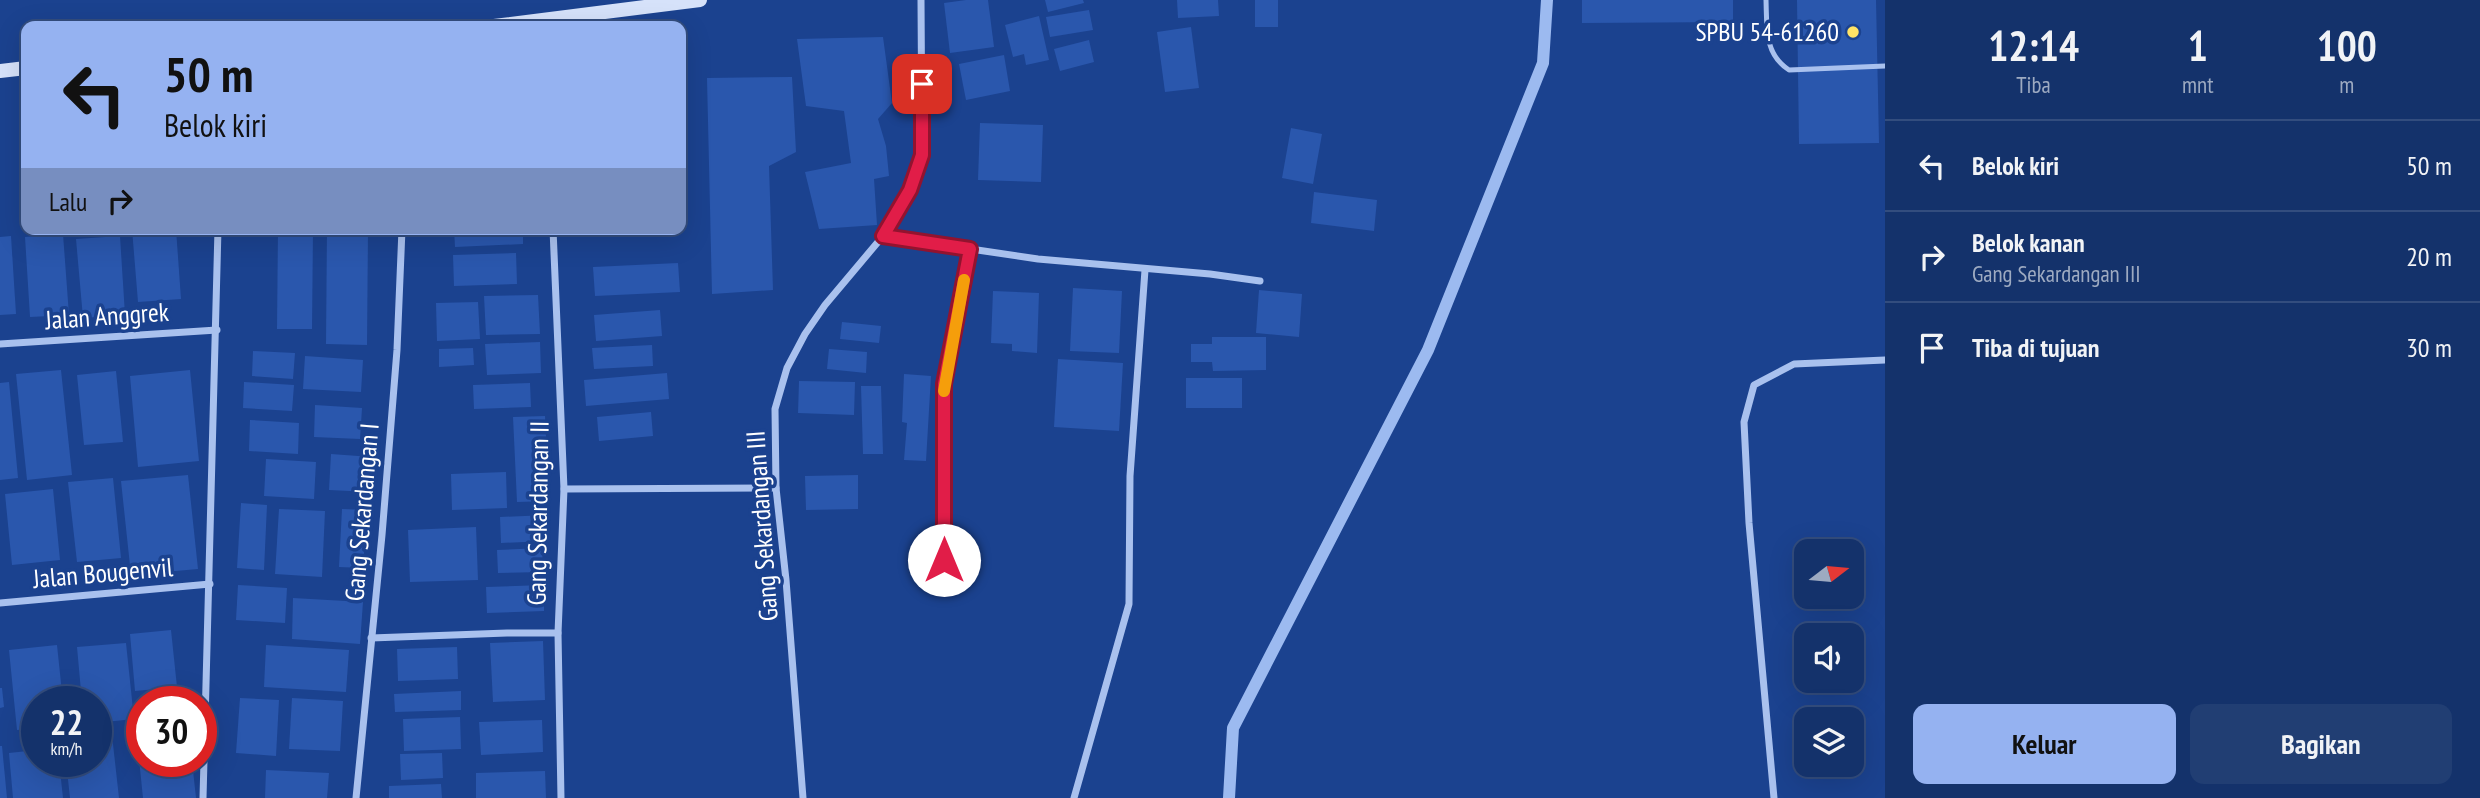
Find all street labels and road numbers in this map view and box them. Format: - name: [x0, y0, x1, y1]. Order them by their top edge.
- street label: Jalan Anggrek: [43, 295, 170, 336]
- street label: Gang Sekardangan II: [519, 420, 556, 606]
- street label: Gang Sekardangan I: [337, 422, 386, 602]
- street label: Gang Sekardangan III: [738, 430, 785, 622]
- street label: Jalan Bougenvil: [31, 550, 174, 595]

